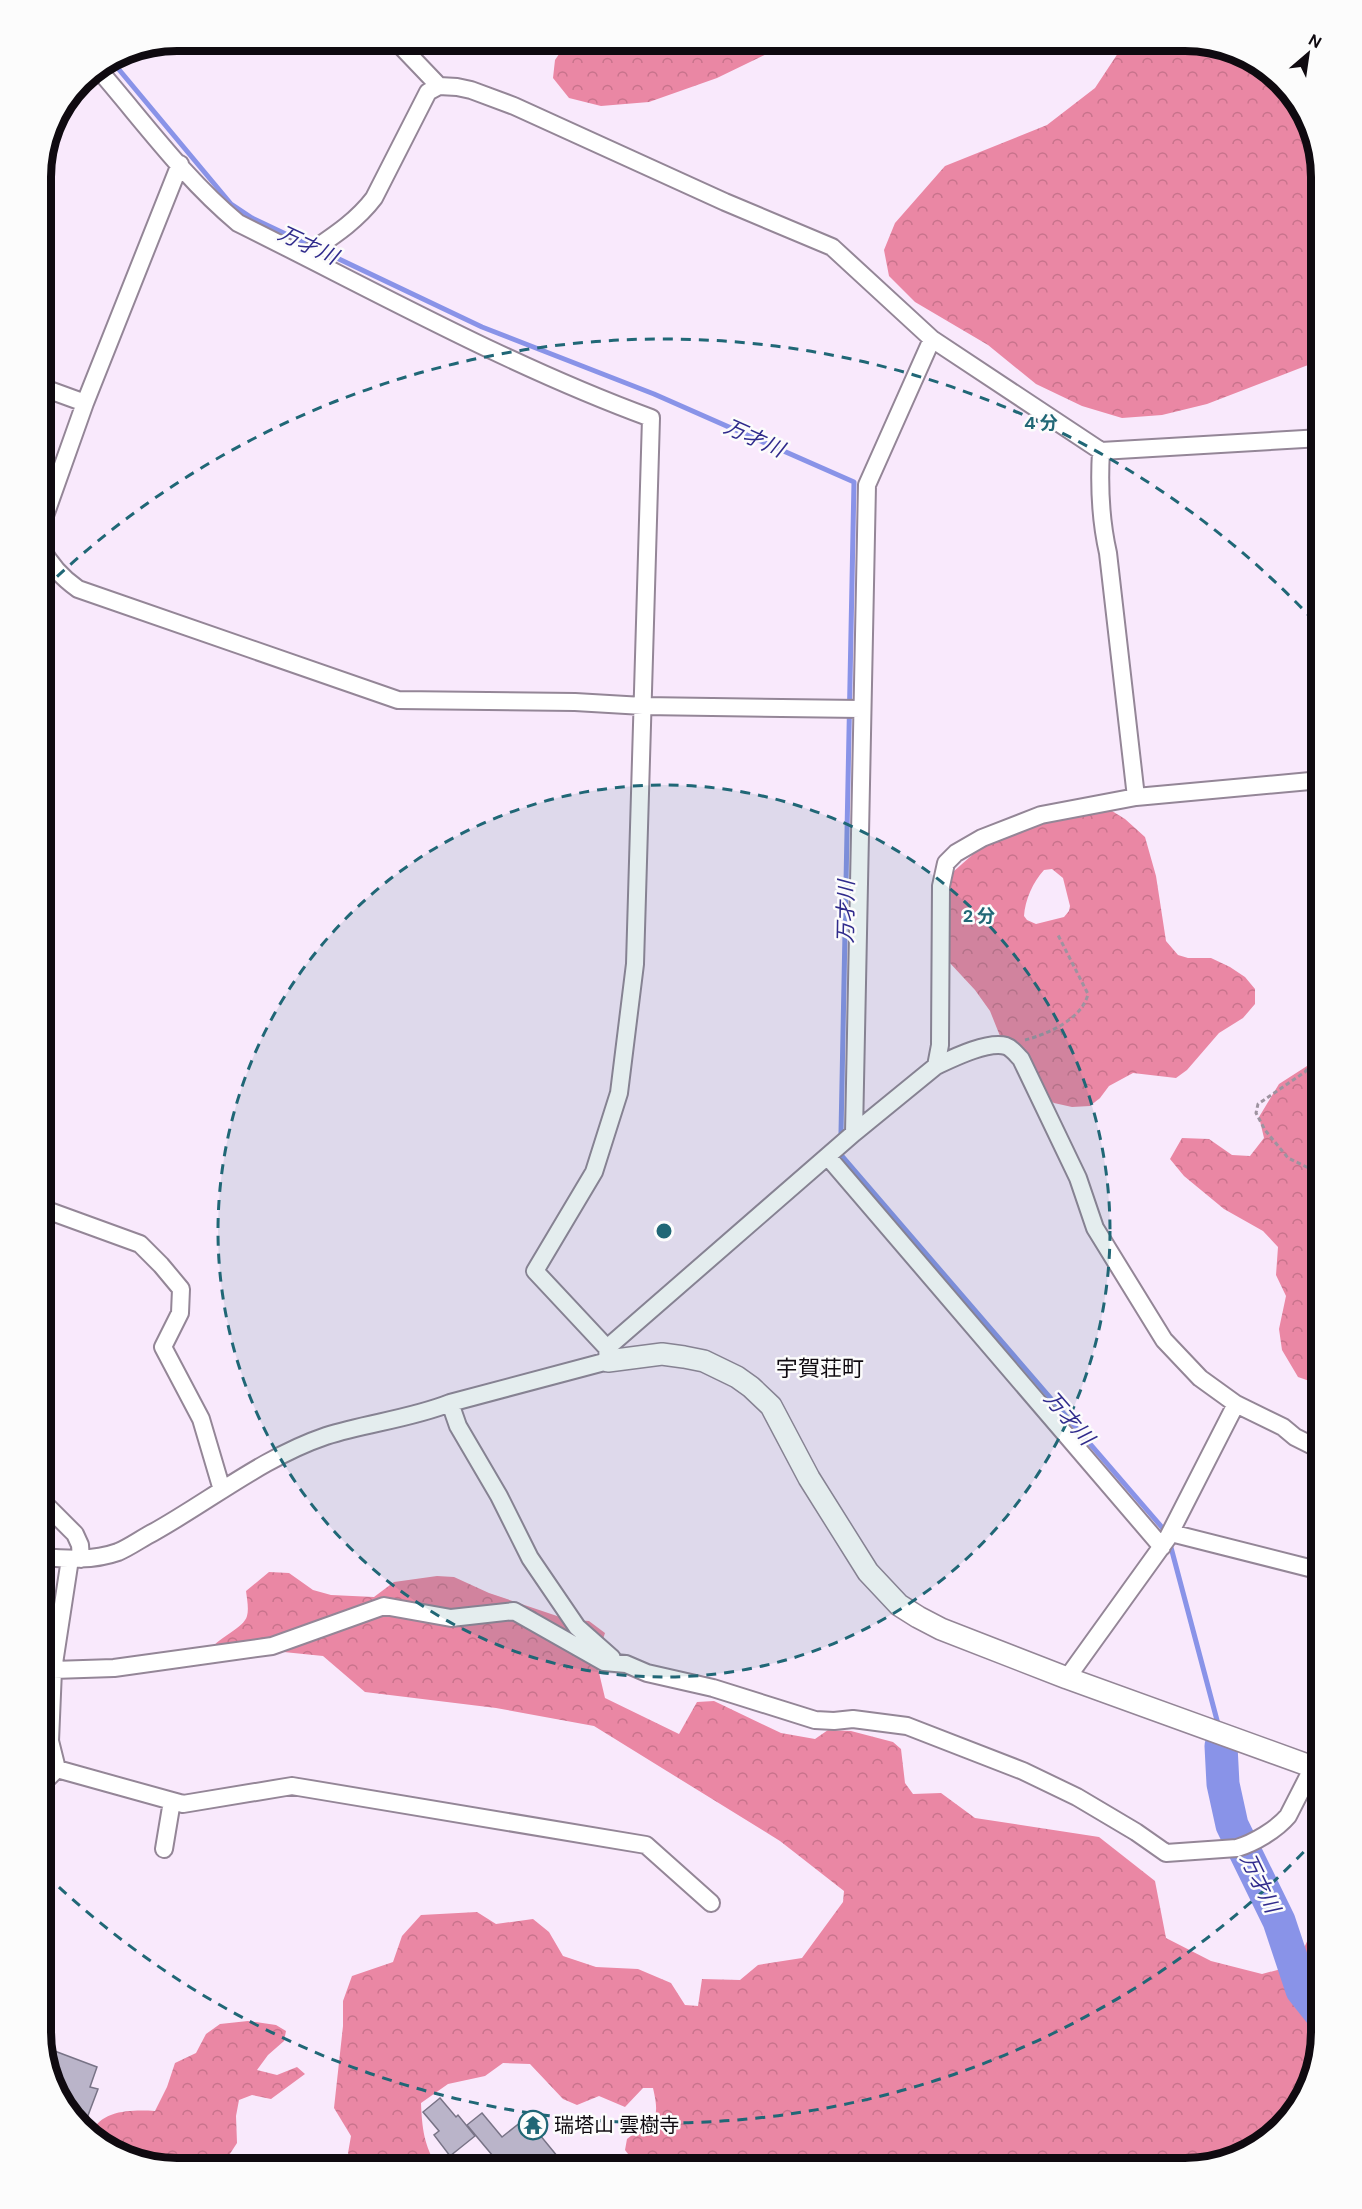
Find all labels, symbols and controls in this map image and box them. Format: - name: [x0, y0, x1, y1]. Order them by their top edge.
- north arrow: [1278, 24, 1338, 84]
- text: N: [1305, 29, 1325, 53]
- water label: 万才川: [274, 219, 344, 272]
- text: 4 分: [1024, 411, 1058, 435]
- water label: 万才川: [720, 412, 790, 464]
- water label: 万才川: [831, 878, 861, 944]
- text: 2 分: [963, 904, 995, 928]
- centre of rings: [654, 1221, 674, 1241]
- district label: 宇賀荘町: [776, 1354, 864, 1383]
- water label: 万才川: [1038, 1385, 1102, 1452]
- water label: 万才川: [1234, 1849, 1287, 1919]
- temple icon: 瑞塔山 雲樹寺: [517, 2109, 549, 2141]
- place label: 瑞塔山 雲樹寺: [554, 2112, 679, 2138]

